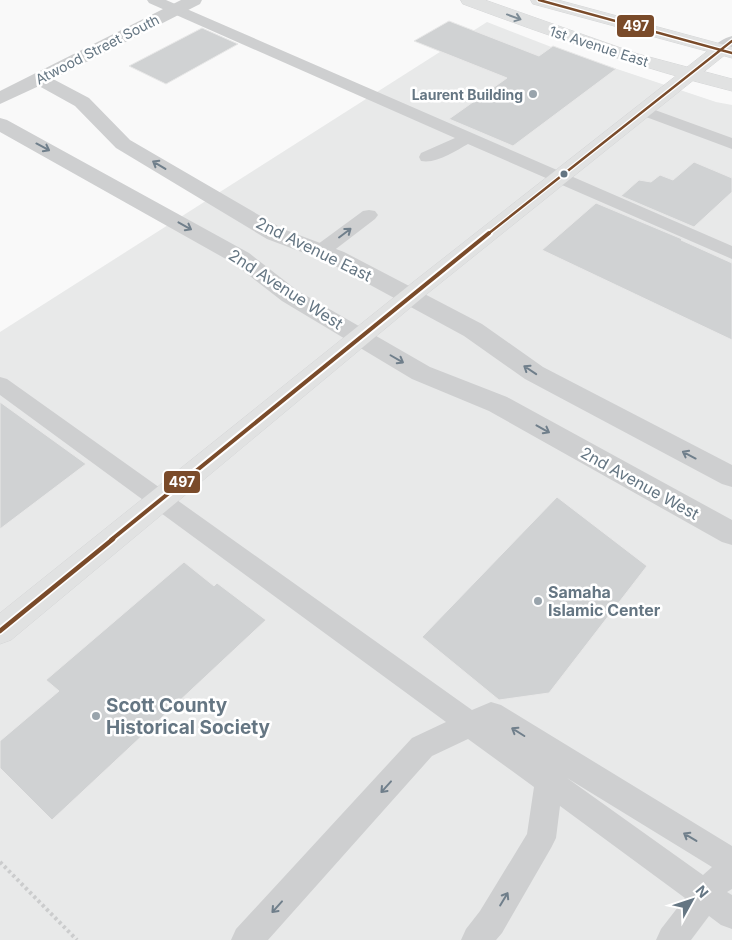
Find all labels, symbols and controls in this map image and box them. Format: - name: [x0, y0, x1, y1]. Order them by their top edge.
- street label: Atwood Street South: [32, 10, 162, 88]
- one-way arrow: [506, 13, 522, 22]
- line badge: 497: [616, 14, 655, 38]
- text: 497: [623, 17, 649, 34]
- street label: 1st Avenue East: [547, 22, 651, 70]
- place label: Laurent Building: [412, 86, 523, 103]
- marker: Laurent Building: [527, 88, 539, 100]
- one-way arrow: [35, 143, 50, 152]
- one-way arrow: [152, 160, 167, 170]
- unlabelled marker: [559, 169, 569, 179]
- street label: 2nd Avenue East: [253, 212, 375, 286]
- one-way arrow: [177, 222, 191, 232]
- one-way arrow: [338, 228, 351, 239]
- street label: 2nd Avenue West: [225, 245, 347, 333]
- one-way arrow: [389, 354, 403, 364]
- one-way arrow: [523, 365, 537, 375]
- one-way arrow: [535, 424, 550, 434]
- street label: 2nd Avenue West: [577, 442, 703, 524]
- one-way arrow: [682, 450, 697, 459]
- line badge: 497: [163, 470, 201, 494]
- text: 497: [169, 473, 195, 490]
- place label: Samaha Islamic Center: [548, 582, 661, 620]
- marker: Samaha Islamic Center: [532, 595, 544, 607]
- place label: Scott County Historical Society: [106, 694, 271, 739]
- marker: Scott County Historical Society: [90, 710, 102, 722]
- one-way arrow: [511, 727, 525, 737]
- one-way arrow: [380, 780, 391, 793]
- one-way arrow: [684, 832, 698, 842]
- north arrow: [667, 875, 717, 925]
- text: N: [692, 882, 712, 901]
- one-way arrow: [500, 893, 510, 907]
- one-way arrow: [271, 901, 283, 914]

